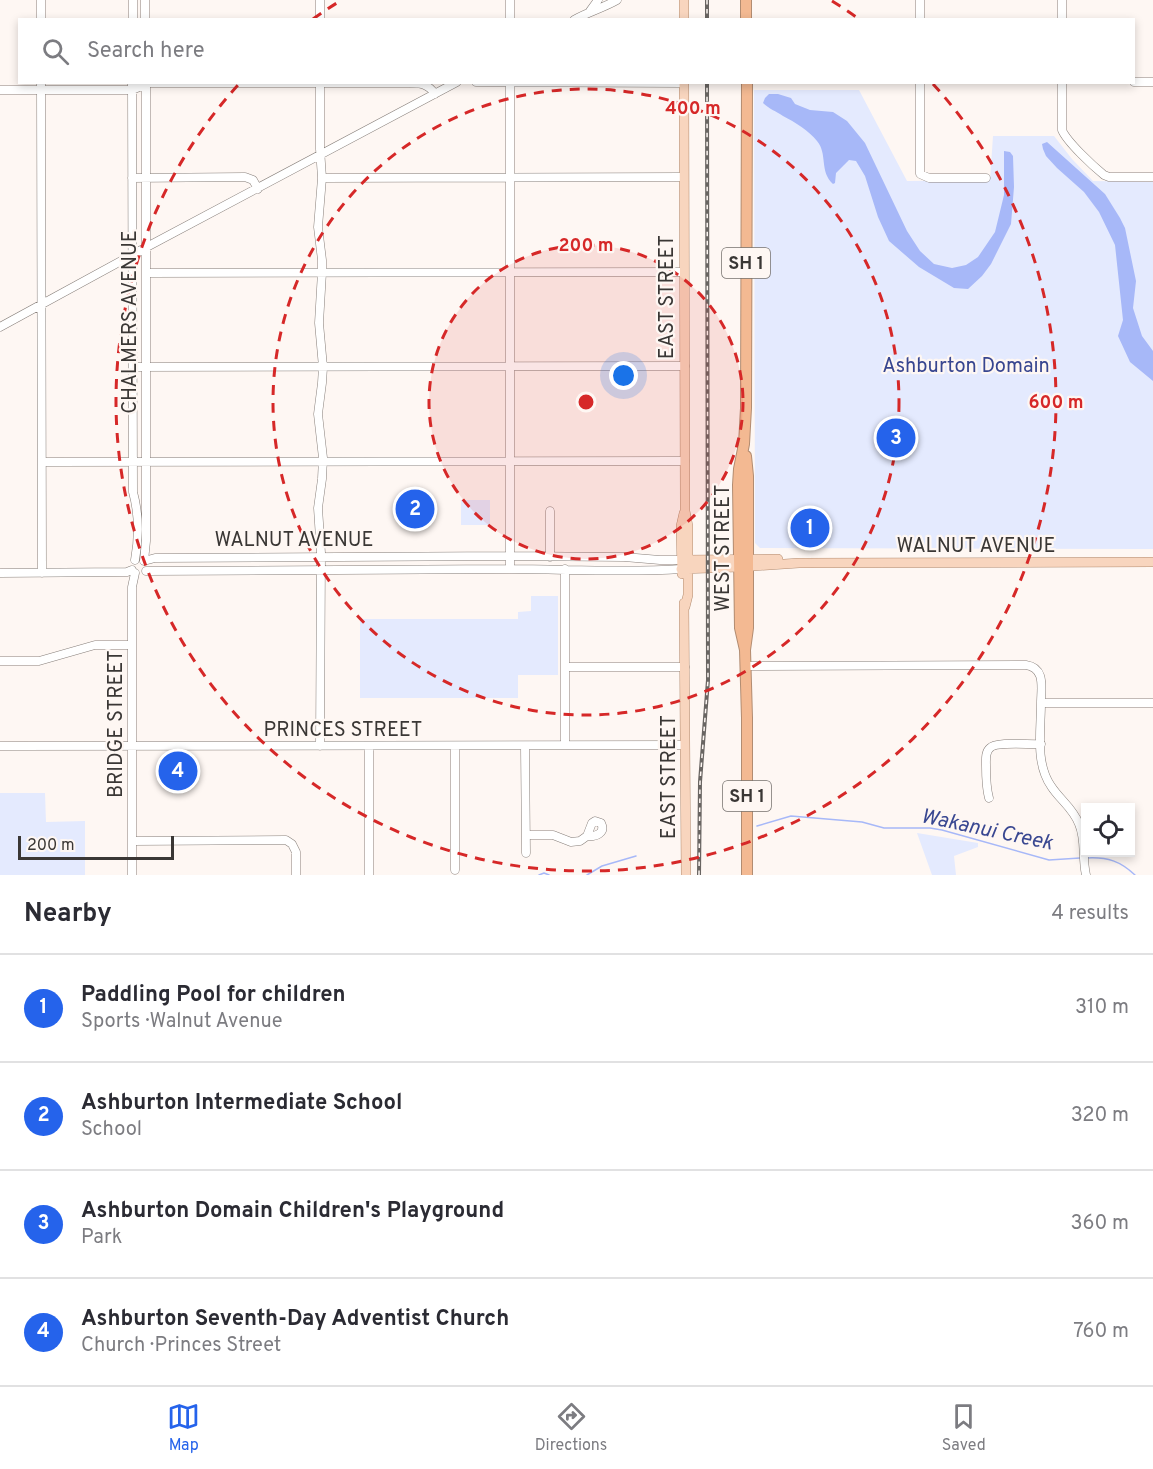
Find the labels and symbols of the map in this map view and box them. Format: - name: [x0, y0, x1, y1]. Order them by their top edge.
- text: 400 m: [665, 98, 721, 121]
- street label: CHALMERS AVENUE: [118, 230, 144, 414]
- text: 200 m: [558, 235, 614, 258]
- street label: EAST STREET: [655, 235, 681, 359]
- road number: SH 1: [722, 248, 770, 278]
- park label: Ashburton Domain: [882, 354, 1050, 380]
- your location: [609, 361, 638, 390]
- centre of rings: [576, 392, 596, 412]
- text: 600 m: [1028, 392, 1084, 415]
- pin: 3: [876, 416, 916, 460]
- street label: WEST STREET: [711, 484, 737, 612]
- pin: 2: [396, 486, 434, 532]
- pin: 1: [790, 506, 830, 550]
- street label: WALNUT AVENUE: [214, 528, 374, 554]
- street label: WALNUT AVENUE: [896, 534, 1056, 560]
- street label: BRIDGE STREET: [104, 650, 130, 798]
- street label: EAST STREET: [657, 715, 683, 839]
- street label: PRINCES STREET: [264, 718, 422, 744]
- pin: 4: [158, 748, 198, 794]
- road number: SH 1: [723, 781, 771, 811]
- water label: Wakanui Creek: [918, 803, 1055, 858]
- scale bar: [18, 833, 174, 860]

